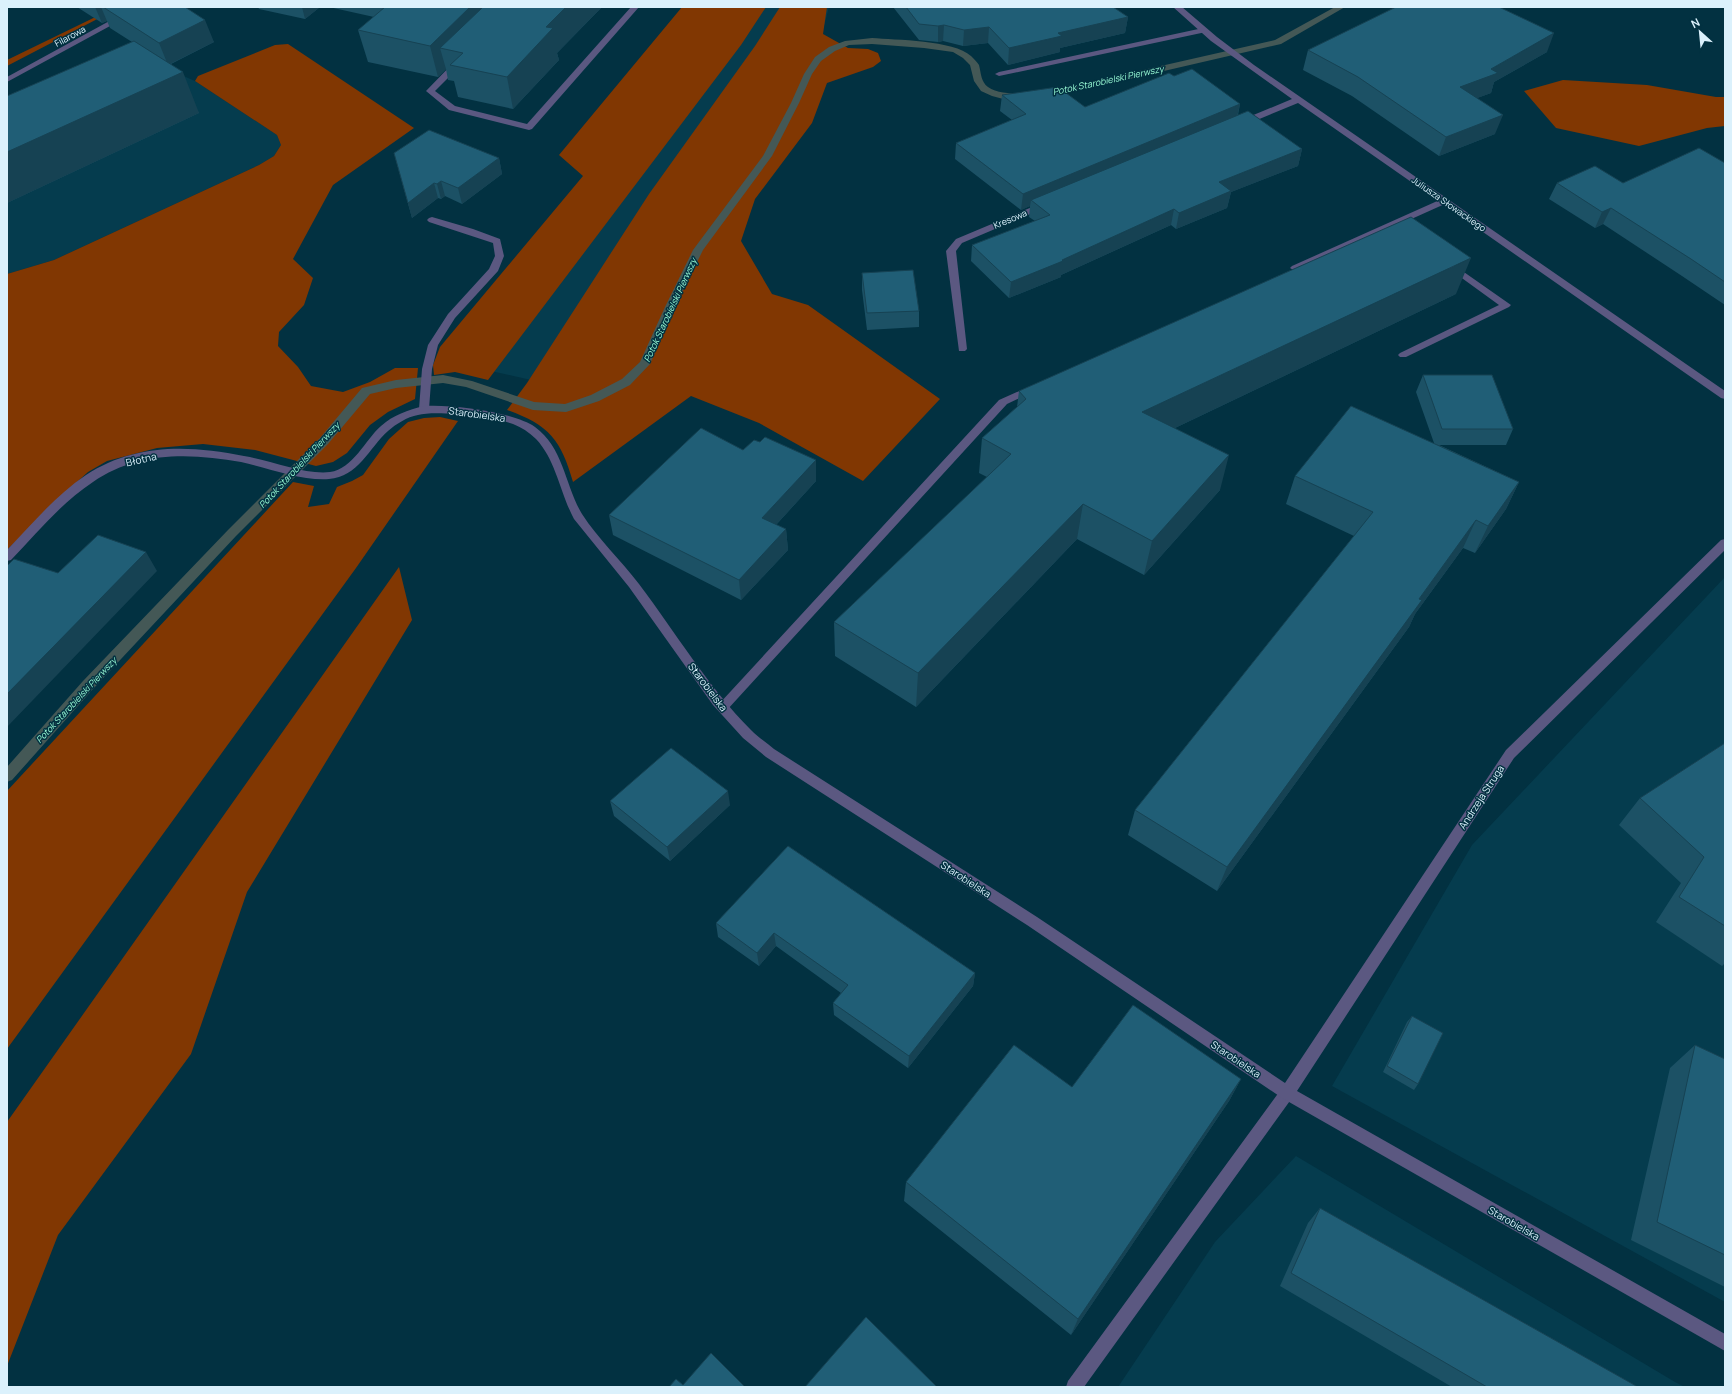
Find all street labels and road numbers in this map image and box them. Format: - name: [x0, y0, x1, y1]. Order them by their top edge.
- street label: Filarowa: [52, 22, 88, 50]
- street label: Juliusza Słowackiego: [1409, 173, 1489, 235]
- street label: Kresowa: [991, 206, 1029, 232]
- street label: Starobielska: [448, 403, 506, 425]
- street label: Błotna: [124, 449, 158, 469]
- street label: Starobielska: [685, 660, 731, 714]
- street label: Andrzeja Struga: [1455, 762, 1507, 832]
- street label: Starobielska: [938, 858, 994, 900]
- street label: Starobielska: [1208, 1037, 1264, 1081]
- street label: Starobielska: [1486, 1203, 1542, 1243]

